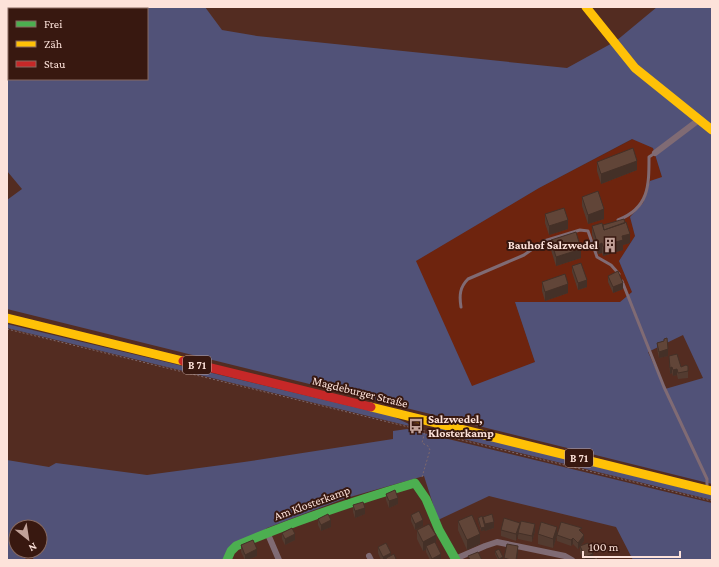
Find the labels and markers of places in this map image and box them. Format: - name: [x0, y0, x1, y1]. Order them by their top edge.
- building icon: Bauhof Salzwedel: [601, 236, 619, 254]
- place label: Bauhof Salzwedel: [508, 238, 599, 252]
- place label: Salzwedel, Klosterkamp: [428, 412, 494, 440]
- bus stop icon: Salzwedel, Klosterkamp: [407, 417, 425, 435]

